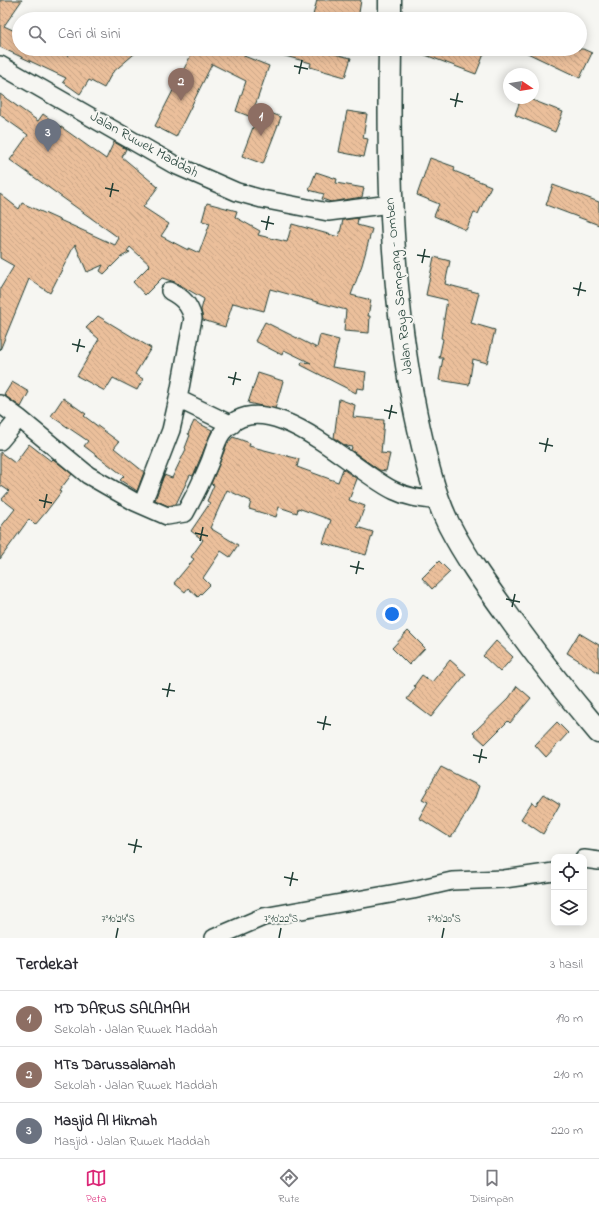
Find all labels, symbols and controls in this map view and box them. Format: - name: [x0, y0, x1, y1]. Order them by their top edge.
- search box: [12, 12, 587, 56]
- icon: search: [26, 23, 48, 45]
- text: Cari di sini: [58, 23, 121, 45]
- pin: 2: [168, 68, 194, 101]
- north arrow: [503, 68, 539, 104]
- pin: 1: [248, 103, 274, 136]
- street label: Jalan Ruwek Maddah: [86, 106, 202, 184]
- pin: 3: [35, 119, 61, 152]
- street label: Jalan Raya Sampang - Omben: [379, 196, 420, 375]
- your location: [382, 604, 402, 624]
- map controls: [551, 854, 587, 926]
- button: locate: [551, 854, 587, 890]
- button: layers: [551, 890, 587, 926]
- text: 7°10'24"S: [101, 912, 135, 927]
- text: 7°10'22"S: [264, 912, 299, 927]
- text: 7°10'20"S: [427, 912, 461, 927]
- text: Terdekat: [16, 952, 78, 977]
- text: 3 hasil: [550, 955, 583, 974]
- text: MD DARUS SALAMAH: [54, 998, 190, 1020]
- text: 1: [27, 1009, 31, 1028]
- text: 190 m: [556, 1009, 583, 1028]
- text: Sekolah · Jalan Ruwek Maddah: [54, 1020, 218, 1039]
- text: MTs Darussalamah: [54, 1054, 176, 1076]
- text: 2: [26, 1065, 32, 1084]
- text: 210 m: [553, 1065, 583, 1084]
- text: Sekolah · Jalan Ruwek Maddah: [54, 1076, 218, 1095]
- text: Masjid Al Hikmah: [54, 1110, 157, 1132]
- text: 3: [26, 1121, 32, 1140]
- text: 220 m: [551, 1121, 583, 1140]
- text: Masjid · Jalan Ruwek Maddah: [54, 1132, 210, 1151]
- tab: Peta: [85, 1167, 107, 1207]
- tab: Rute: [278, 1167, 300, 1207]
- tab: Disimpan: [470, 1167, 514, 1207]

